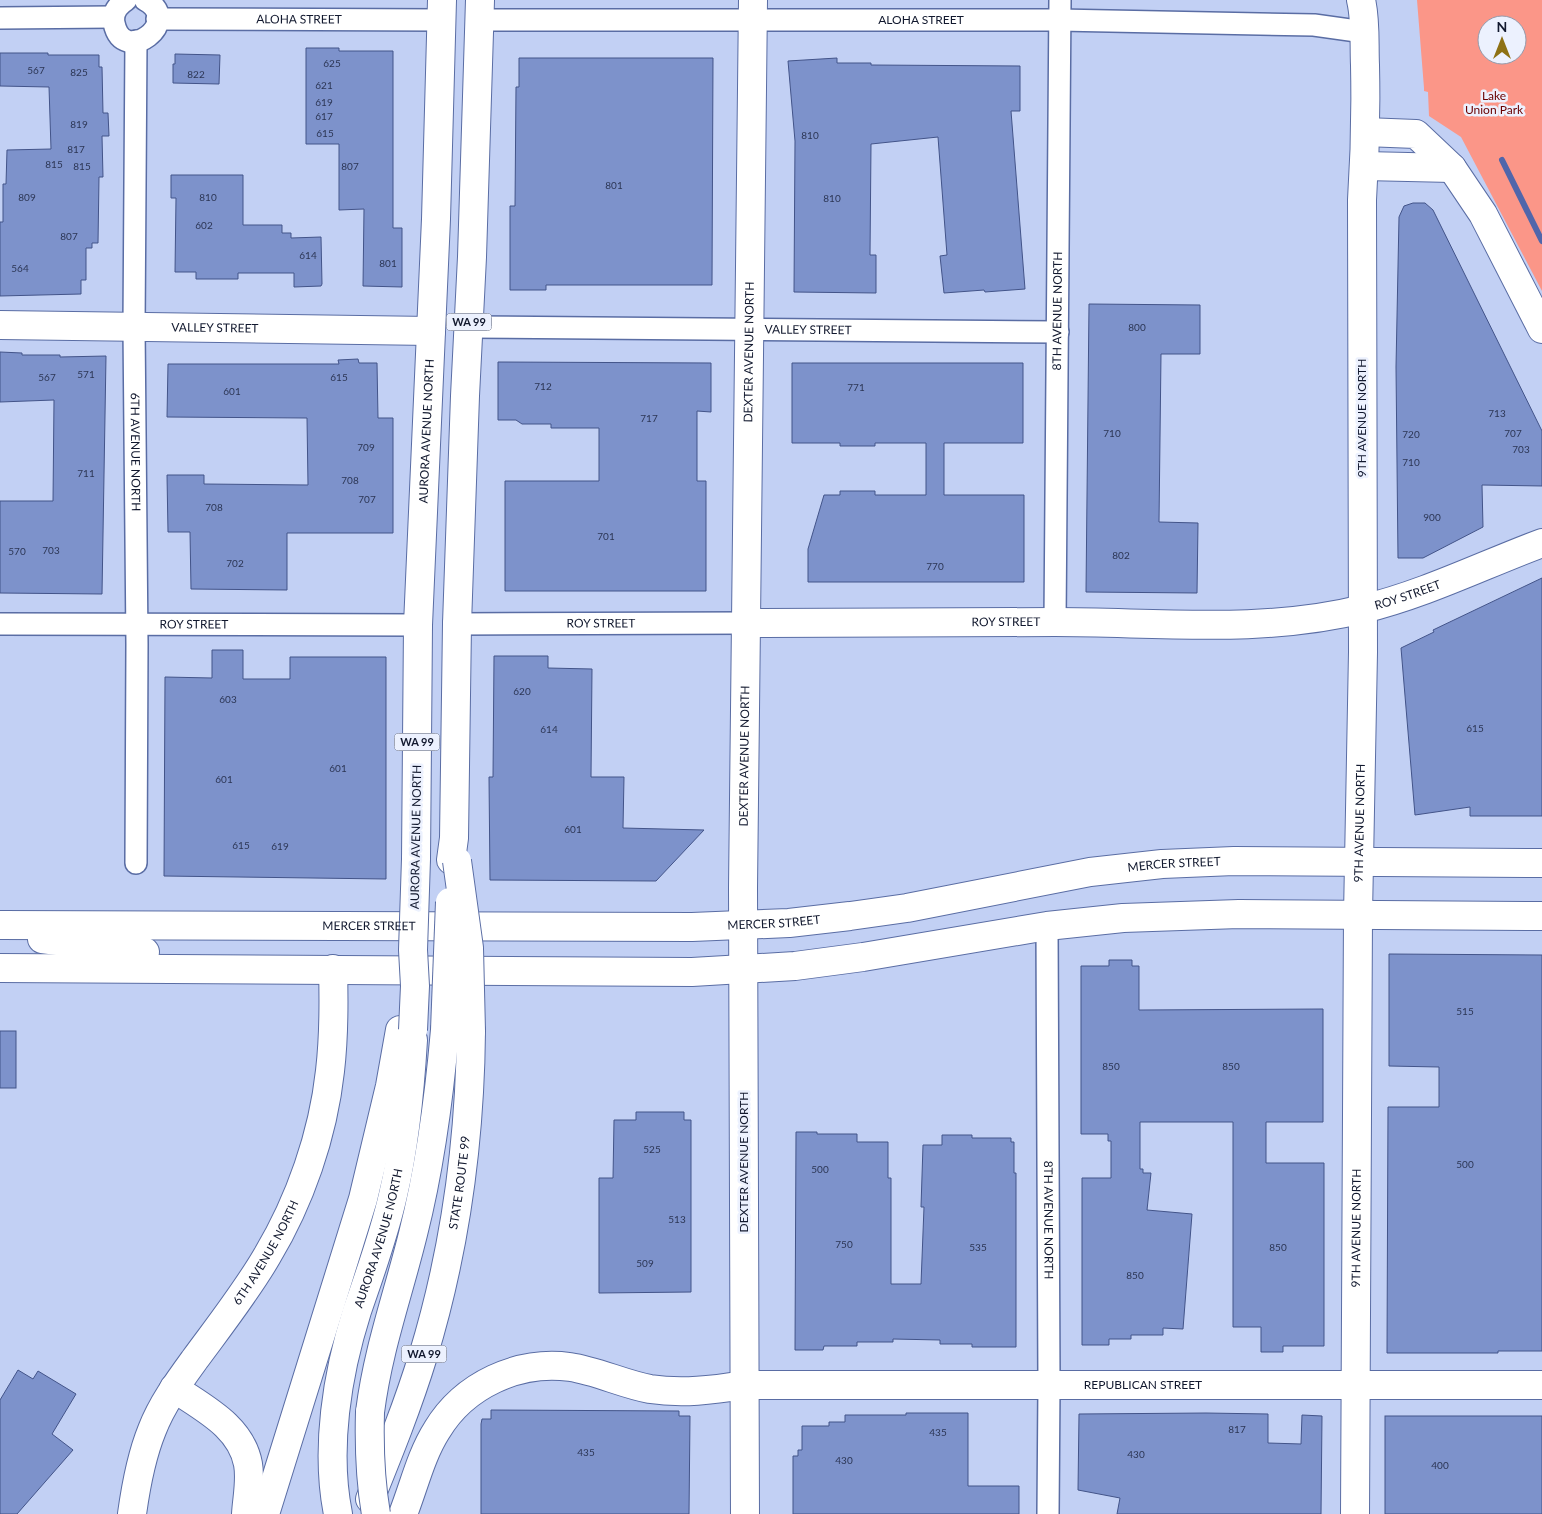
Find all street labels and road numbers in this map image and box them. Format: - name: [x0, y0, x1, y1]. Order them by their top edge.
- street label: ALOHA STREET: [256, 11, 342, 27]
- street label: ALOHA STREET: [878, 12, 964, 27]
- street label: 8TH AVENUE NORTH: [1049, 252, 1065, 370]
- street label: DEXTER AVENUE NORTH: [740, 281, 757, 423]
- road number: WA 99: [446, 314, 492, 331]
- street label: VALLEY STREET: [171, 319, 259, 336]
- street label: VALLEY STREET: [764, 322, 852, 337]
- street label: AURORA AVENUE NORTH: [415, 359, 437, 504]
- street label: 9TH AVENUE NORTH: [1354, 359, 1369, 477]
- street label: 6TH AVENUE NORTH: [128, 393, 144, 511]
- street label: ROY STREET: [1373, 576, 1443, 613]
- street label: ROY STREET: [972, 614, 1040, 629]
- street label: ROY STREET: [567, 615, 635, 631]
- street label: ROY STREET: [160, 616, 228, 632]
- street label: DEXTER AVENUE NORTH: [736, 685, 752, 827]
- road number: WA 99: [394, 734, 440, 750]
- street label: 9TH AVENUE NORTH: [1351, 764, 1368, 883]
- street label: AURORA AVENUE NORTH: [407, 765, 424, 909]
- street label: MERCER STREET: [1127, 854, 1221, 875]
- street label: MERCER STREET: [727, 911, 821, 933]
- street label: MERCER STREET: [322, 918, 416, 933]
- street label: DEXTER AVENUE NORTH: [736, 1092, 751, 1232]
- street label: STATE ROUTE 99: [445, 1135, 473, 1230]
- street label: 8TH AVENUE NORTH: [1041, 1161, 1057, 1279]
- street label: AURORA AVENUE NORTH: [351, 1167, 405, 1310]
- street label: 9TH AVENUE NORTH: [1348, 1169, 1364, 1287]
- street label: 6TH AVENUE NORTH: [229, 1198, 302, 1308]
- road number: WA 99: [402, 1346, 446, 1362]
- street label: REPUBLICAN STREET: [1084, 1377, 1202, 1392]

